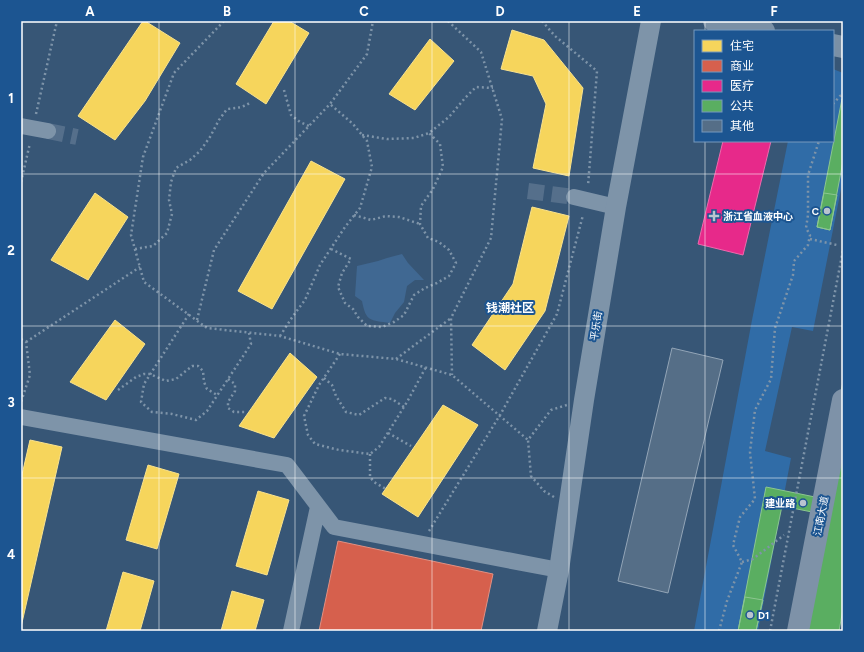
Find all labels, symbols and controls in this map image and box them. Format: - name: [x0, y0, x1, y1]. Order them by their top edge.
- text: A: [85, 4, 95, 19]
- text: B: [223, 4, 231, 19]
- text: C: [359, 4, 369, 19]
- text: D: [495, 4, 505, 19]
- text: E: [633, 4, 641, 19]
- text: F: [770, 4, 778, 19]
- legend: [694, 30, 834, 142]
- text: 住宅: [730, 39, 754, 53]
- text: 商业: [730, 59, 754, 73]
- text: 医疗: [730, 79, 754, 93]
- text: 1: [8, 91, 14, 106]
- text: 公共: [730, 99, 754, 113]
- text: 其他: [730, 119, 754, 133]
- place label: C: [812, 205, 819, 218]
- marker: C: [822, 206, 832, 216]
- marker: 浙江省血液中心: [708, 210, 720, 222]
- place label: 浙江省血液中心: [723, 210, 793, 223]
- text: 2: [7, 243, 15, 258]
- district label: 钱潮社区: [486, 301, 534, 315]
- street label: 平乐街: [587, 310, 605, 342]
- text: 3: [7, 395, 15, 410]
- street label: 江南大道: [811, 495, 831, 537]
- place label: 建业路: [765, 497, 796, 510]
- marker: 建业路: [798, 498, 808, 508]
- text: 4: [7, 547, 15, 562]
- place label: D1: [758, 609, 769, 622]
- marker: D1: [745, 610, 755, 620]

